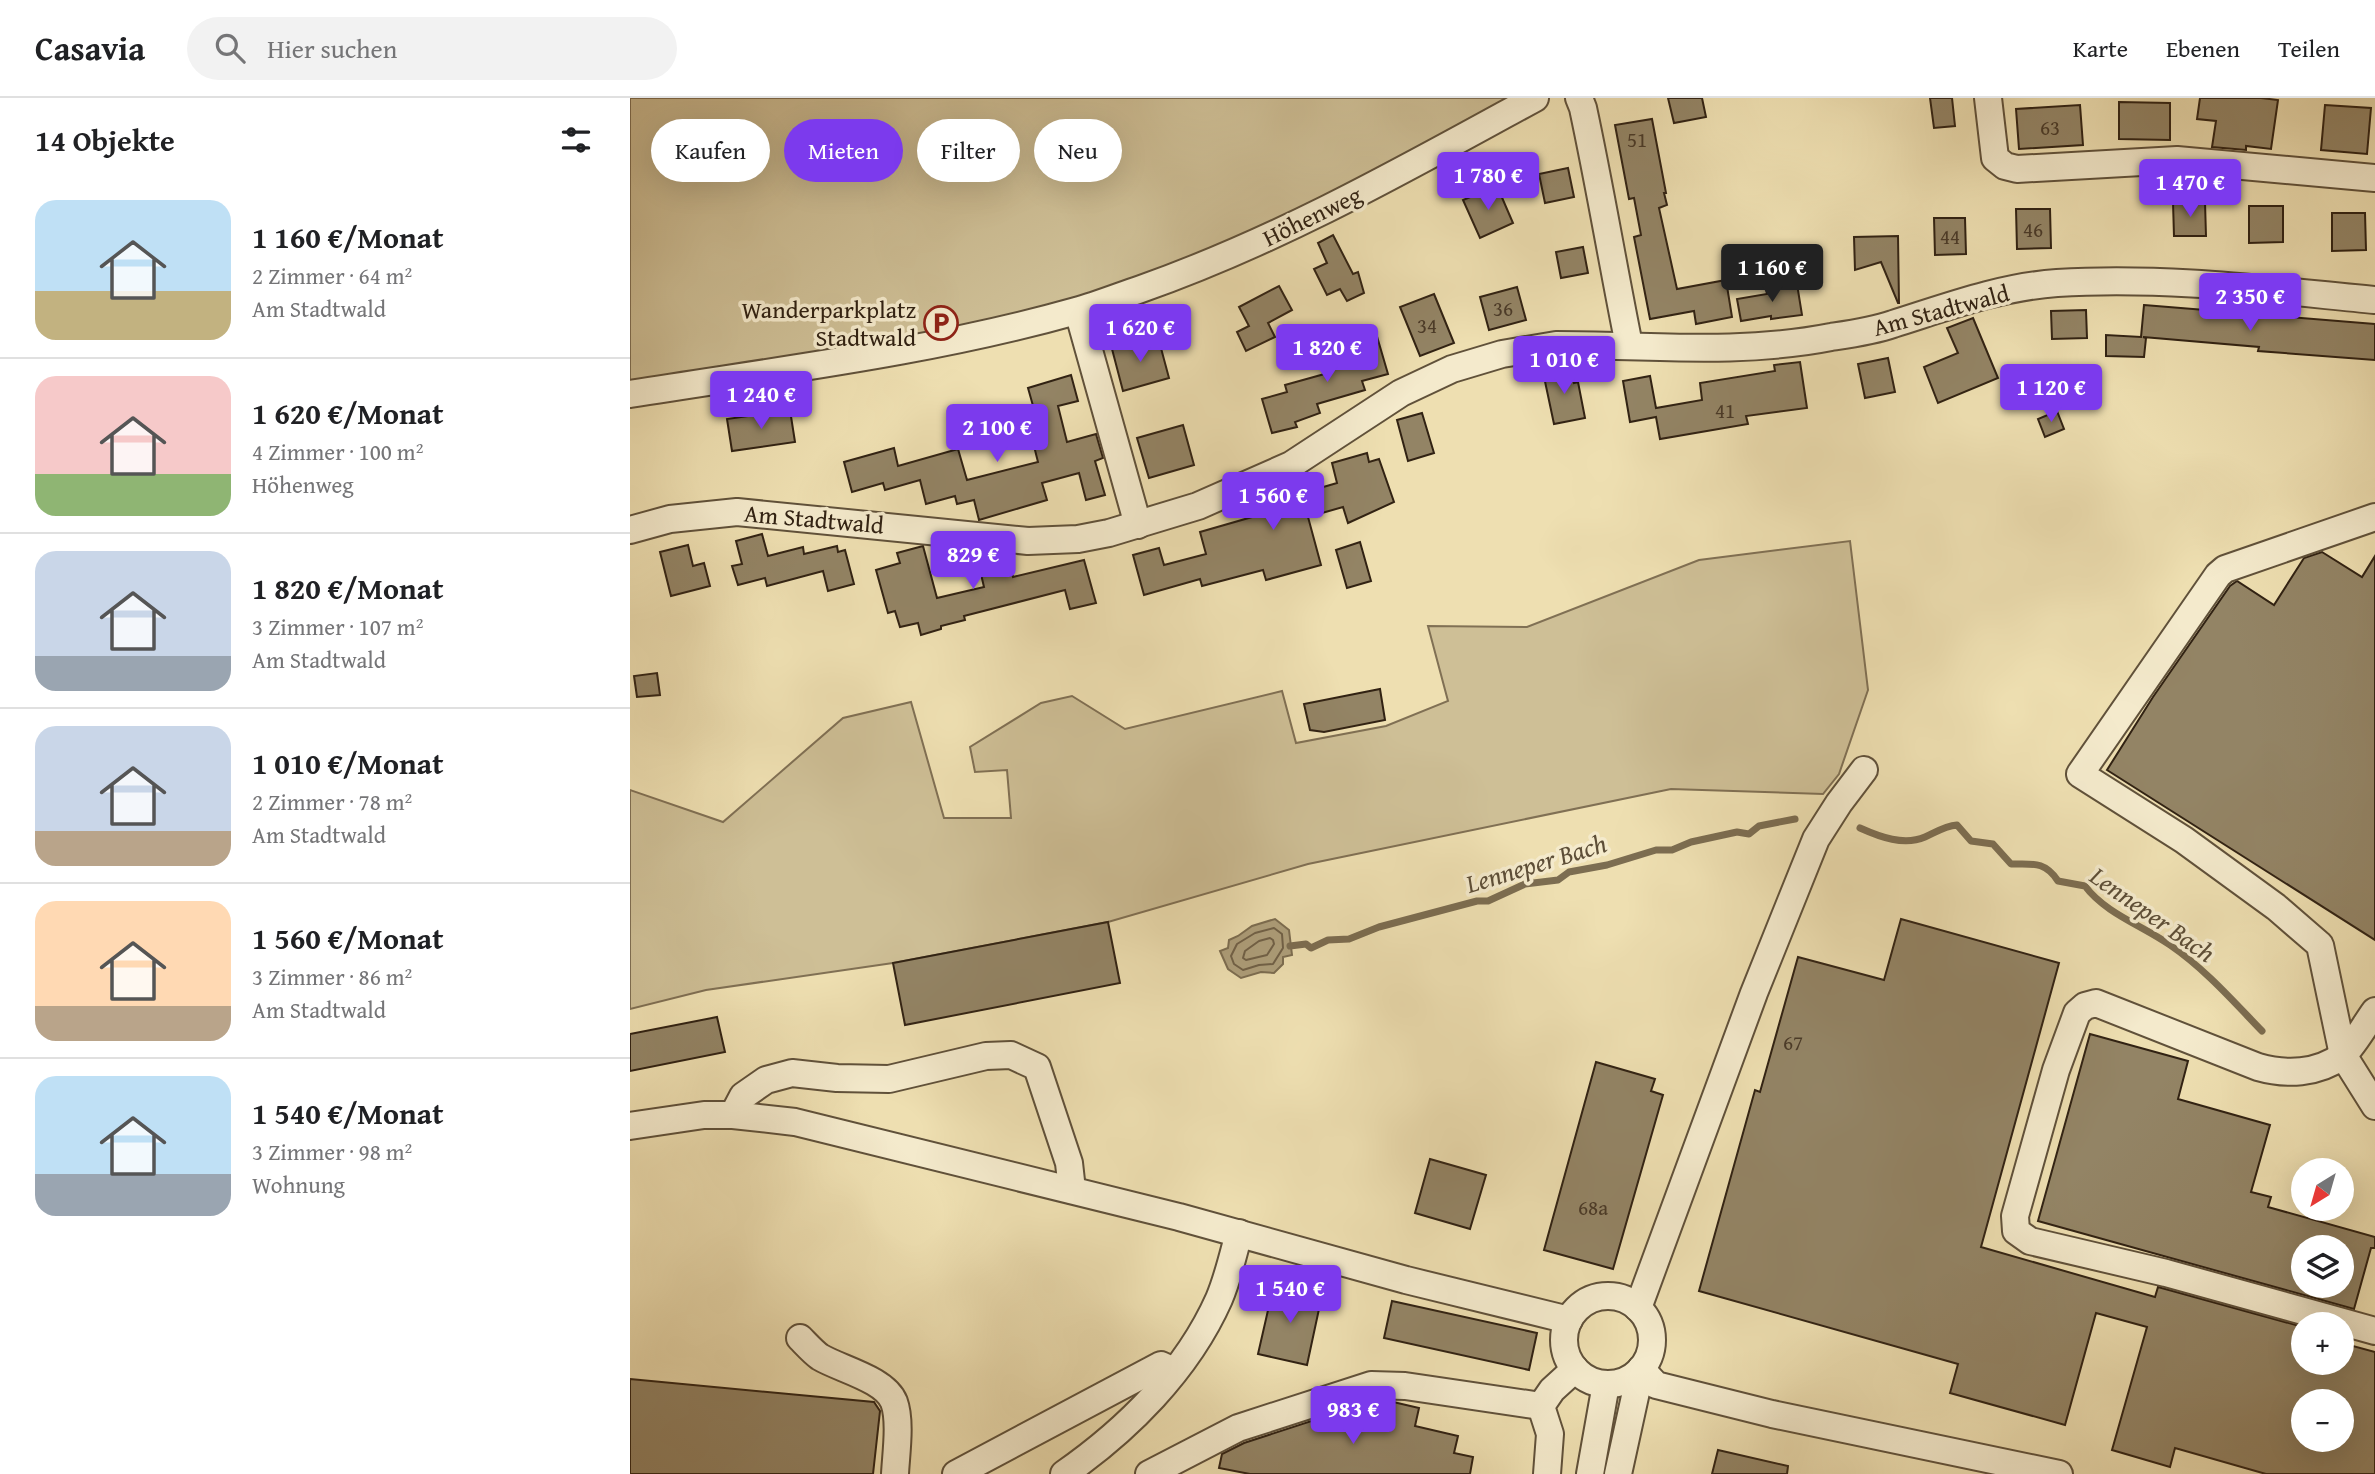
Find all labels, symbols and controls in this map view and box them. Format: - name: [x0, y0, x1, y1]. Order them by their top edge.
- search box: [187, 17, 677, 80]
- text: Casavia: [35, 24, 145, 72]
- icon: search: [211, 29, 249, 67]
- text: Hier suchen: [267, 29, 397, 68]
- text: Karte: [2073, 31, 2128, 66]
- text: Ebenen: [2166, 31, 2240, 66]
- text: Teilen: [2278, 31, 2340, 66]
- house number: 63: [2040, 112, 2060, 143]
- text: 14 Objekte: [35, 118, 175, 162]
- chip: Kaufen: [651, 119, 770, 182]
- chip: Mieten: [784, 119, 903, 182]
- chip: Filter: [917, 119, 1020, 182]
- chip: Neu: [1034, 119, 1122, 182]
- icon: filters: [557, 121, 595, 159]
- house number: 51: [1627, 124, 1647, 155]
- pin: 1 780 €: [1423, 152, 1553, 212]
- text: 1 780 €: [1453, 158, 1523, 191]
- pin: 1 470 €: [2125, 159, 2255, 219]
- text: 1 470 €: [2155, 165, 2225, 198]
- street label: Höhenweg: [1257, 177, 1367, 255]
- house number: 46: [2023, 214, 2043, 245]
- text: 1 160 €/Monat: [252, 215, 444, 259]
- house number: 44: [1940, 221, 1960, 252]
- icon: home: [91, 228, 175, 312]
- pin: 1 160 €: [1707, 244, 1837, 304]
- text: 1 160 €: [1737, 250, 1807, 283]
- text: 2 Zimmer · 64 m²: [252, 259, 412, 292]
- pin: 2 350 €: [2185, 274, 2315, 333]
- street label: Am Stadtwald: [1869, 275, 2013, 345]
- text: 2 350 €: [2215, 279, 2285, 312]
- text: Am Stadtwald: [252, 292, 386, 325]
- place label: Wanderparkplatz Stadtwald: [741, 292, 916, 355]
- house number: 36: [1493, 293, 1513, 324]
- parking icon: Wanderparkplatz Stadtwald: [922, 304, 960, 342]
- pin: 1 620 €: [1075, 304, 1205, 364]
- text: 1 620 €: [1105, 310, 1175, 343]
- house number: 34: [1417, 310, 1437, 341]
- pin: 1 820 €: [1262, 324, 1392, 384]
- text: 1 820 €: [1292, 330, 1362, 363]
- pin: 1 010 €: [1499, 336, 1629, 396]
- text: 1 010 €: [1529, 342, 1599, 375]
- pin: 1 120 €: [1986, 364, 2116, 424]
- text: 1 120 €: [2016, 370, 2086, 403]
- pin: 1 240 €: [696, 372, 826, 431]
- text: 1 240 €: [726, 377, 796, 410]
- text: 1 620 €/Monat: [252, 391, 444, 435]
- house number: 41: [1715, 395, 1735, 426]
- icon: home: [91, 404, 175, 488]
- pin: 2 100 €: [932, 404, 1062, 464]
- text: 2 100 €: [962, 410, 1032, 443]
- text: 4 Zimmer · 100 m²: [252, 435, 423, 468]
- text: Höhenweg: [252, 468, 354, 501]
- pin: 1 560 €: [1208, 472, 1338, 532]
- text: 1 560 €: [1238, 478, 1308, 511]
- street label: Am Stadtwald: [743, 495, 885, 543]
- pin: 829 €: [924, 532, 1022, 591]
- text: 829 €: [947, 537, 999, 570]
- text: 1 820 €/Monat: [252, 566, 444, 610]
- icon: home: [91, 579, 175, 663]
- text: 3 Zimmer · 107 m²: [252, 610, 423, 643]
- text: Am Stadtwald: [252, 643, 386, 676]
- text: 1 010 €/Monat: [252, 741, 444, 785]
- icon: home: [91, 754, 175, 838]
- text: 2 Zimmer · 78 m²: [252, 785, 412, 818]
- text: Am Stadtwald: [252, 818, 386, 851]
- water label: Lenneper Bach: [1460, 823, 1611, 903]
- water label: Lenneper Bach: [2081, 856, 2224, 972]
- text: 1 560 €/Monat: [252, 916, 444, 960]
- icon: home: [91, 929, 175, 1013]
- text: 3 Zimmer · 86 m²: [252, 960, 412, 993]
- text: Am Stadtwald: [252, 993, 386, 1026]
- house number: 67: [1783, 1027, 1803, 1058]
- text: 1 540 €/Monat: [252, 1091, 444, 1135]
- icon: home: [91, 1104, 175, 1188]
- text: 3 Zimmer · 98 m²: [252, 1135, 412, 1168]
- north arrow: [2291, 1158, 2354, 1222]
- map controls: [2291, 1158, 2354, 1452]
- text: Wohnung: [252, 1168, 345, 1201]
- house number: 68a: [1578, 1192, 1608, 1223]
- button: layers: [2291, 1235, 2354, 1298]
- pin: 1 540 €: [1225, 1266, 1355, 1325]
- text: 1 540 €: [1255, 1271, 1325, 1304]
- button: +: [2291, 1312, 2354, 1375]
- pin: 983 €: [1304, 1386, 1402, 1446]
- button: −: [2291, 1389, 2354, 1452]
- text: 983 €: [1327, 1392, 1379, 1425]

